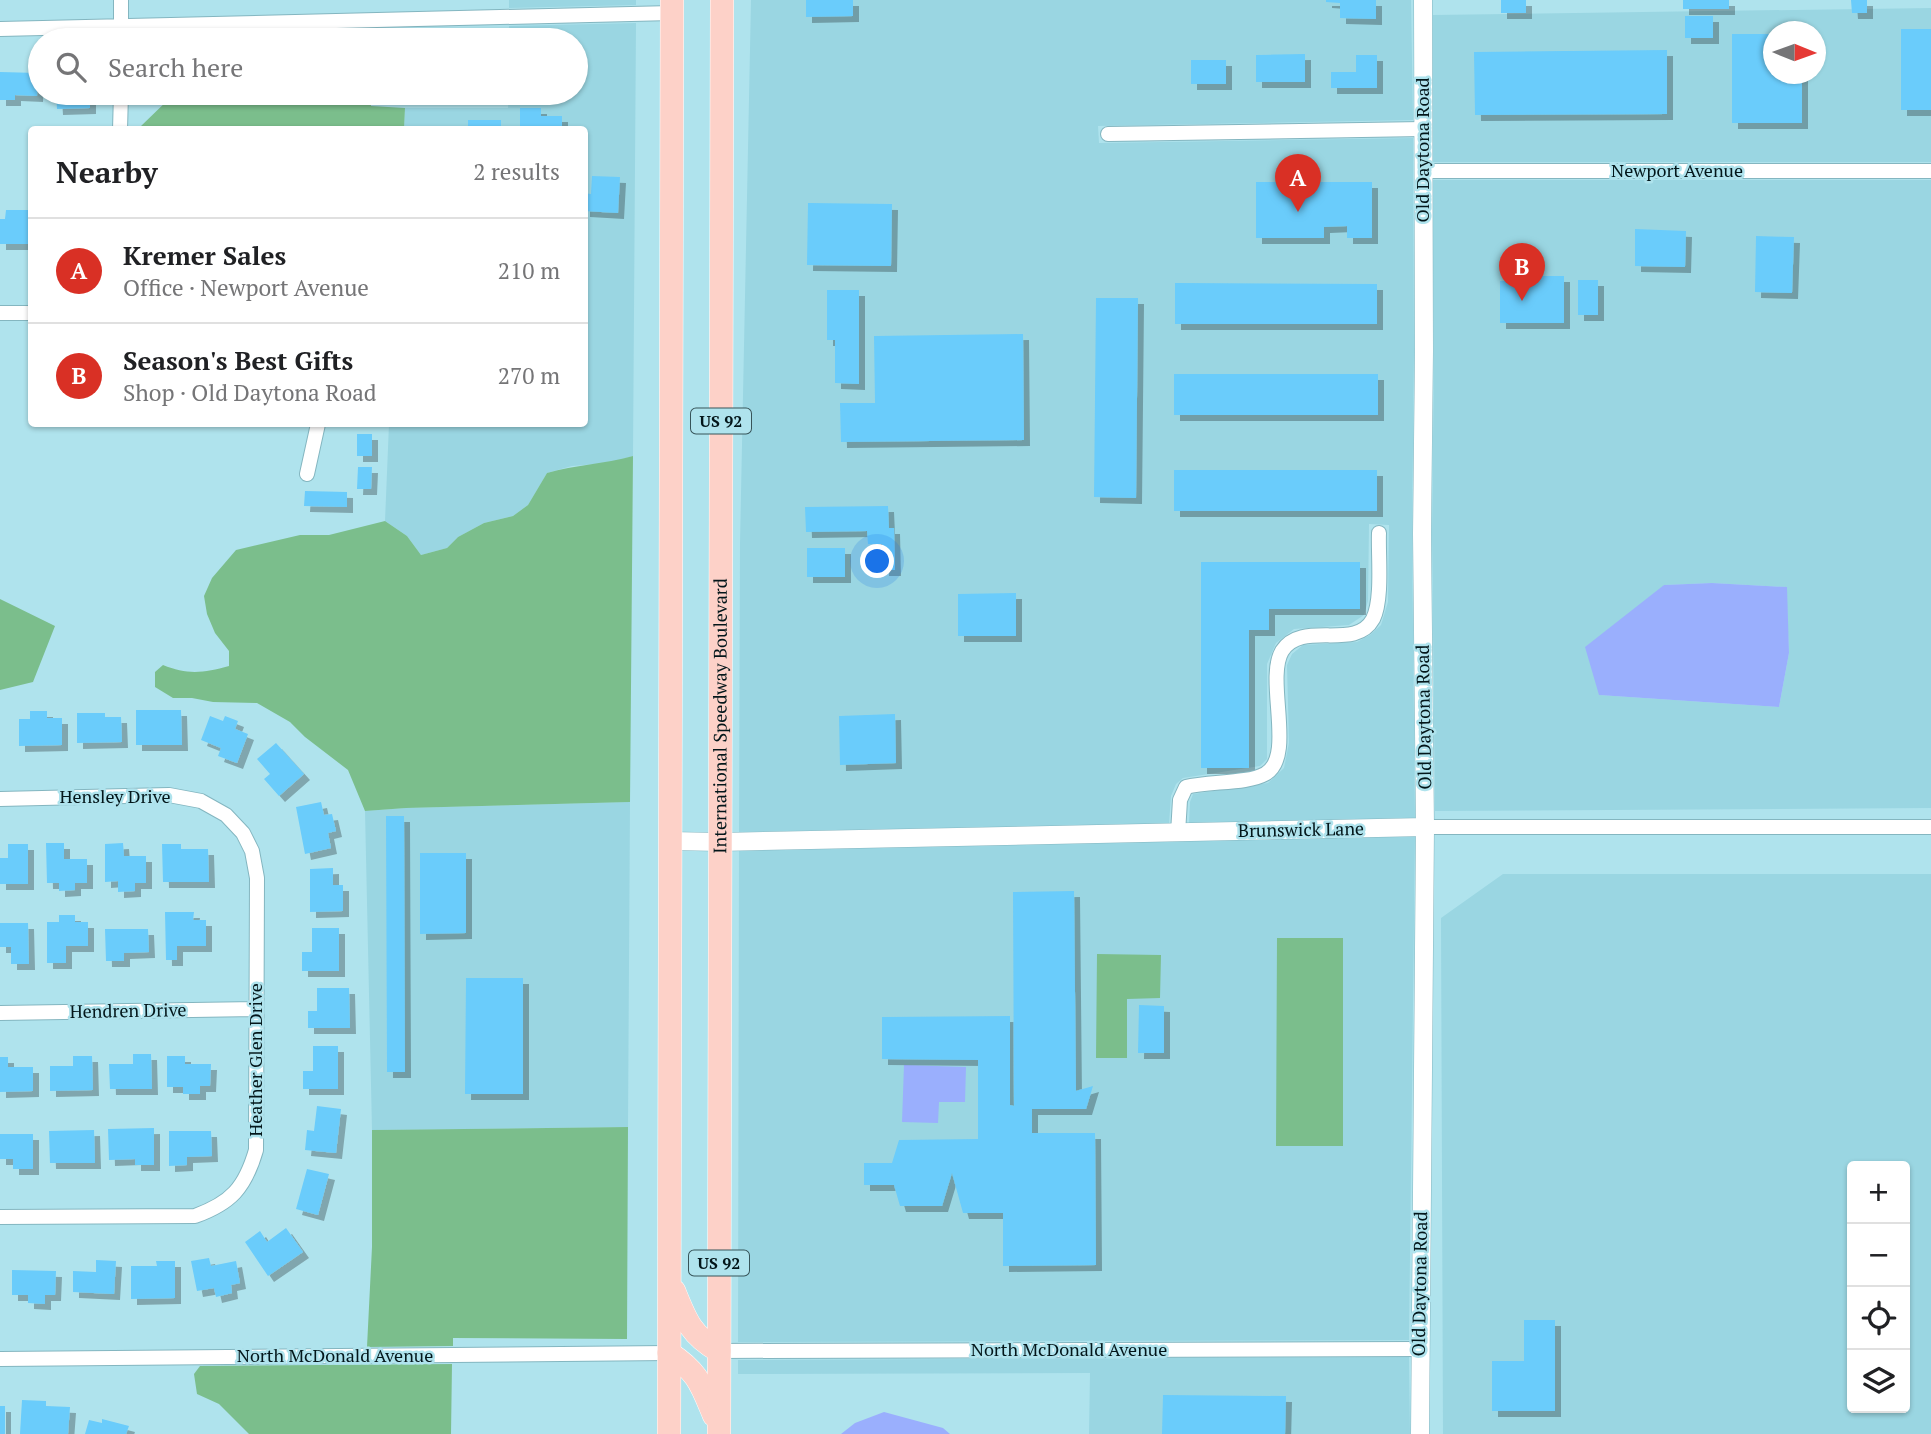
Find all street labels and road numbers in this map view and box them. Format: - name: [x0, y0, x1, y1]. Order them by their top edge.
- street label: Old Daytona Road: [1410, 78, 1434, 223]
- street label: Newport Avenue: [1611, 158, 1743, 182]
- road number: US 92: [691, 408, 751, 434]
- street label: International Speedway Boulevard: [707, 578, 732, 854]
- street label: Old Daytona Road: [1410, 644, 1436, 790]
- street label: Hensley Drive: [59, 784, 171, 808]
- street label: Brunswick Lane: [1238, 816, 1364, 842]
- street label: Heather Glen Drive: [243, 983, 267, 1137]
- street label: Hendren Drive: [69, 997, 187, 1023]
- street label: Old Daytona Road: [1406, 1211, 1432, 1357]
- road number: US 92: [689, 1250, 749, 1275]
- street label: North McDonald Avenue: [971, 1337, 1167, 1361]
- street label: North McDonald Avenue: [237, 1343, 433, 1367]

